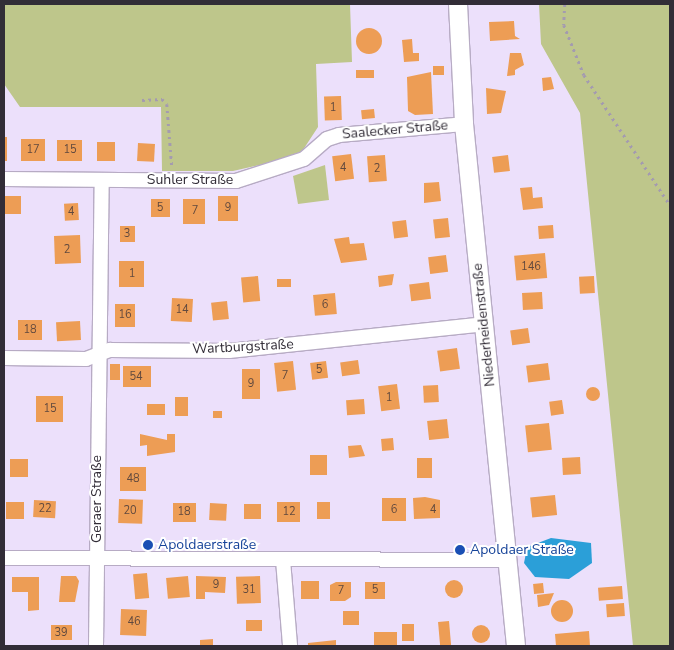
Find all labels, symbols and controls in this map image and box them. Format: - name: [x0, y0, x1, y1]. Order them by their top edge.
- house number: 1: [330, 101, 336, 115]
- street label: Saalecker Straße: [341, 117, 449, 143]
- house number: 17: [26, 143, 40, 157]
- house number: 15: [63, 143, 77, 157]
- house number: 4: [340, 161, 346, 175]
- house number: 2: [374, 162, 380, 176]
- street label: Suhler Straße: [147, 172, 233, 188]
- house number: 5: [157, 201, 163, 215]
- house number: 9: [225, 201, 231, 215]
- house number: 7: [192, 204, 198, 218]
- house number: 4: [68, 205, 74, 219]
- house number: 3: [124, 227, 130, 241]
- house number: 2: [64, 243, 70, 257]
- house number: 146: [521, 260, 541, 274]
- street label: Niederheidenstraße: [469, 263, 499, 387]
- house number: 1: [129, 267, 135, 281]
- house number: 6: [322, 298, 328, 312]
- house number: 14: [175, 303, 189, 317]
- house number: 16: [118, 308, 132, 322]
- house number: 18: [23, 323, 37, 337]
- street label: Wartburgstraße: [192, 336, 294, 358]
- house number: 5: [316, 363, 322, 377]
- house number: 7: [282, 369, 288, 383]
- house number: 54: [129, 370, 143, 384]
- house number: 9: [248, 377, 254, 391]
- house number: 1: [386, 391, 392, 405]
- house number: 15: [43, 402, 57, 416]
- street label: Geraer Straße: [89, 455, 105, 543]
- house number: 48: [126, 472, 140, 486]
- house number: 22: [38, 502, 52, 516]
- house number: 6: [391, 503, 397, 517]
- house number: 4: [430, 503, 436, 517]
- house number: 20: [123, 504, 137, 518]
- house number: 18: [177, 505, 191, 519]
- house number: 12: [282, 505, 296, 519]
- place label: Apoldaerstraße: [158, 537, 256, 553]
- marker: Apoldaerstraße: [142, 539, 154, 551]
- place label: Apoldaer Straße: [470, 542, 574, 558]
- marker: Apoldaer Straße: [454, 544, 466, 556]
- house number: 9: [213, 578, 219, 592]
- house number: 31: [242, 583, 256, 597]
- house number: 5: [372, 583, 378, 597]
- house number: 7: [338, 584, 344, 598]
- house number: 46: [127, 615, 141, 629]
- house number: 39: [54, 626, 68, 640]

